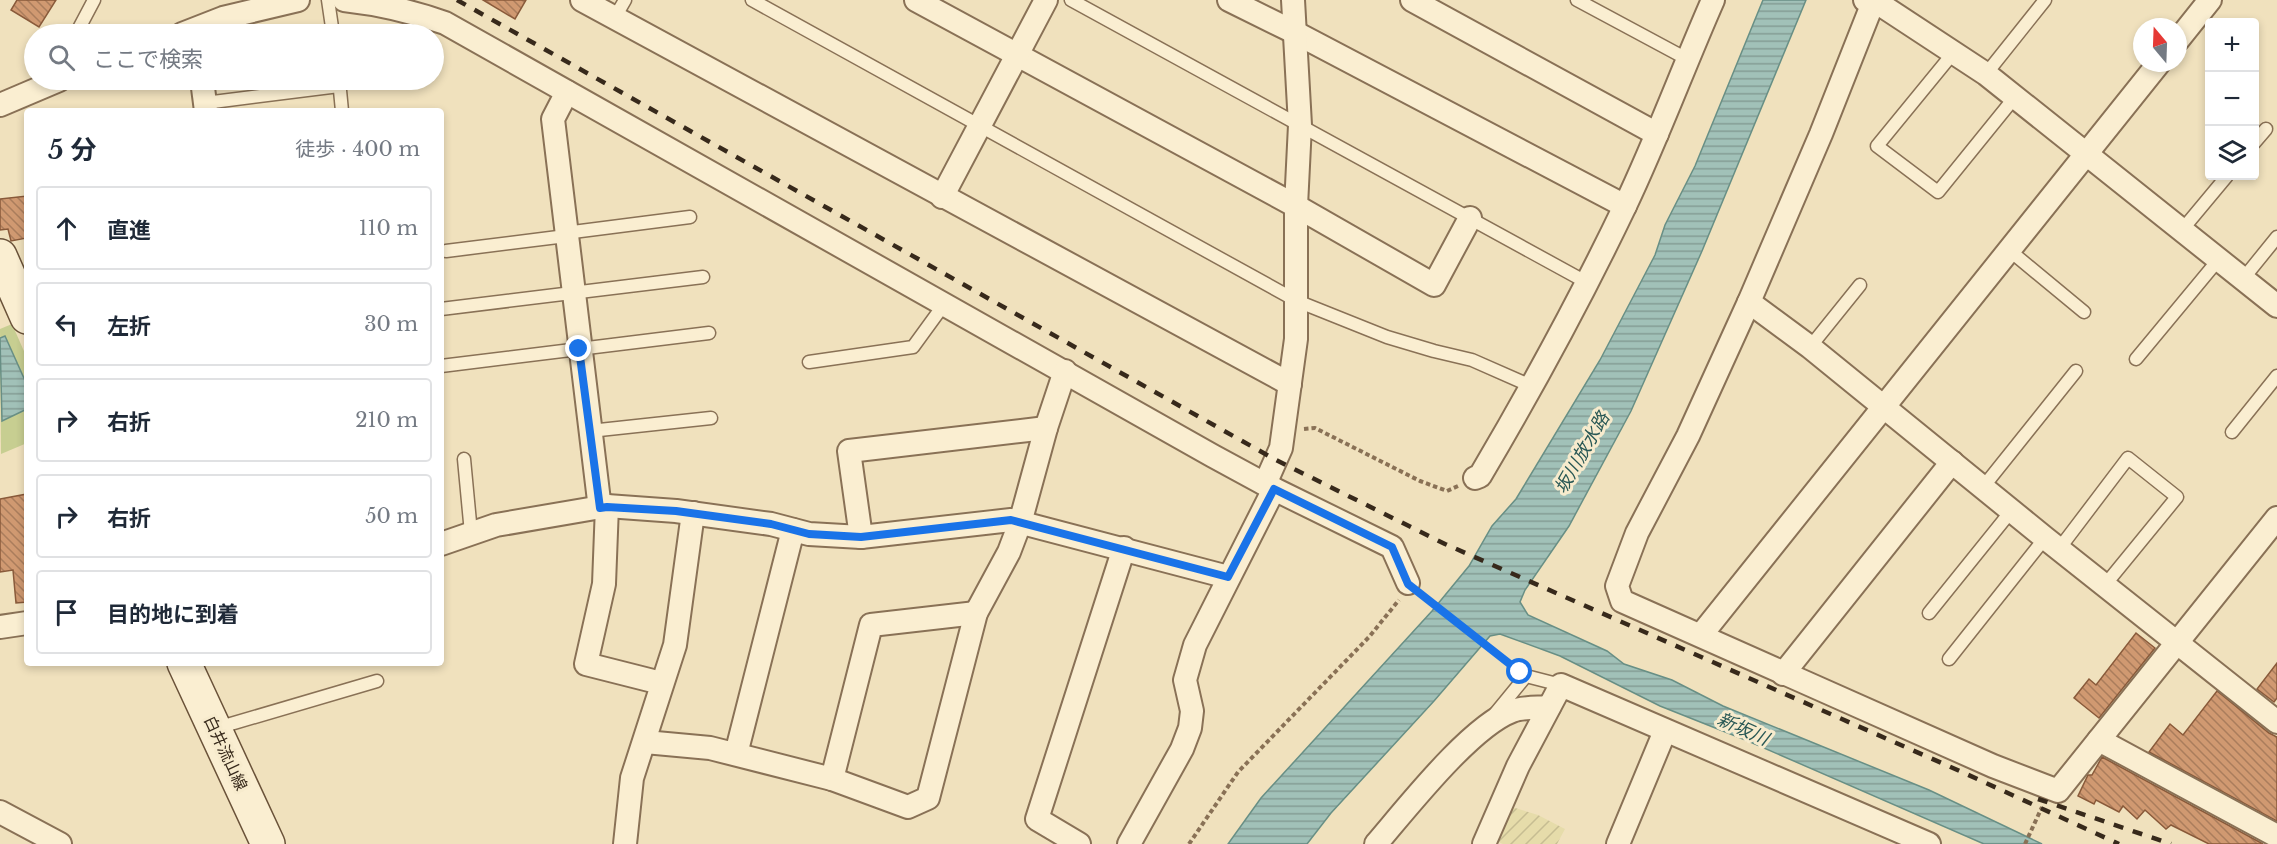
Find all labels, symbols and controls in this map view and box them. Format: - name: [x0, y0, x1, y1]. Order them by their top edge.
- north arrow: [2133, 18, 2187, 72]
- map controls: [2205, 18, 2259, 180]
- button: +: [2205, 18, 2259, 72]
- search box: [24, 24, 444, 90]
- icon: search: [45, 41, 78, 74]
- text: ここで検索: [93, 46, 203, 73]
- button: −: [2205, 72, 2259, 126]
- button: layers: [2205, 126, 2259, 180]
- text: 5 分: [48, 134, 96, 166]
- text: 徒歩 · 400 m: [295, 137, 420, 161]
- icon: ahead: [50, 212, 83, 245]
- text: 110 m: [359, 216, 418, 240]
- text: 直進: [107, 217, 151, 244]
- icon: left: [50, 308, 83, 341]
- text: 30 m: [364, 312, 418, 336]
- text: 左折: [107, 313, 151, 340]
- route end: [565, 335, 591, 361]
- icon: right: [50, 404, 83, 437]
- water label: 坂川放水路: [1550, 407, 1615, 497]
- text: 210 m: [355, 408, 418, 432]
- text: 右折: [107, 409, 151, 436]
- icon: right: [50, 500, 83, 533]
- text: 50 m: [365, 504, 418, 528]
- text: 右折: [107, 505, 151, 532]
- icon: arrive: [50, 596, 83, 629]
- text: 目的地に到着: [107, 601, 239, 628]
- route start: [1506, 658, 1532, 684]
- water label: 新坂川: [1714, 708, 1774, 751]
- street label: 白井流山線: [200, 713, 252, 793]

